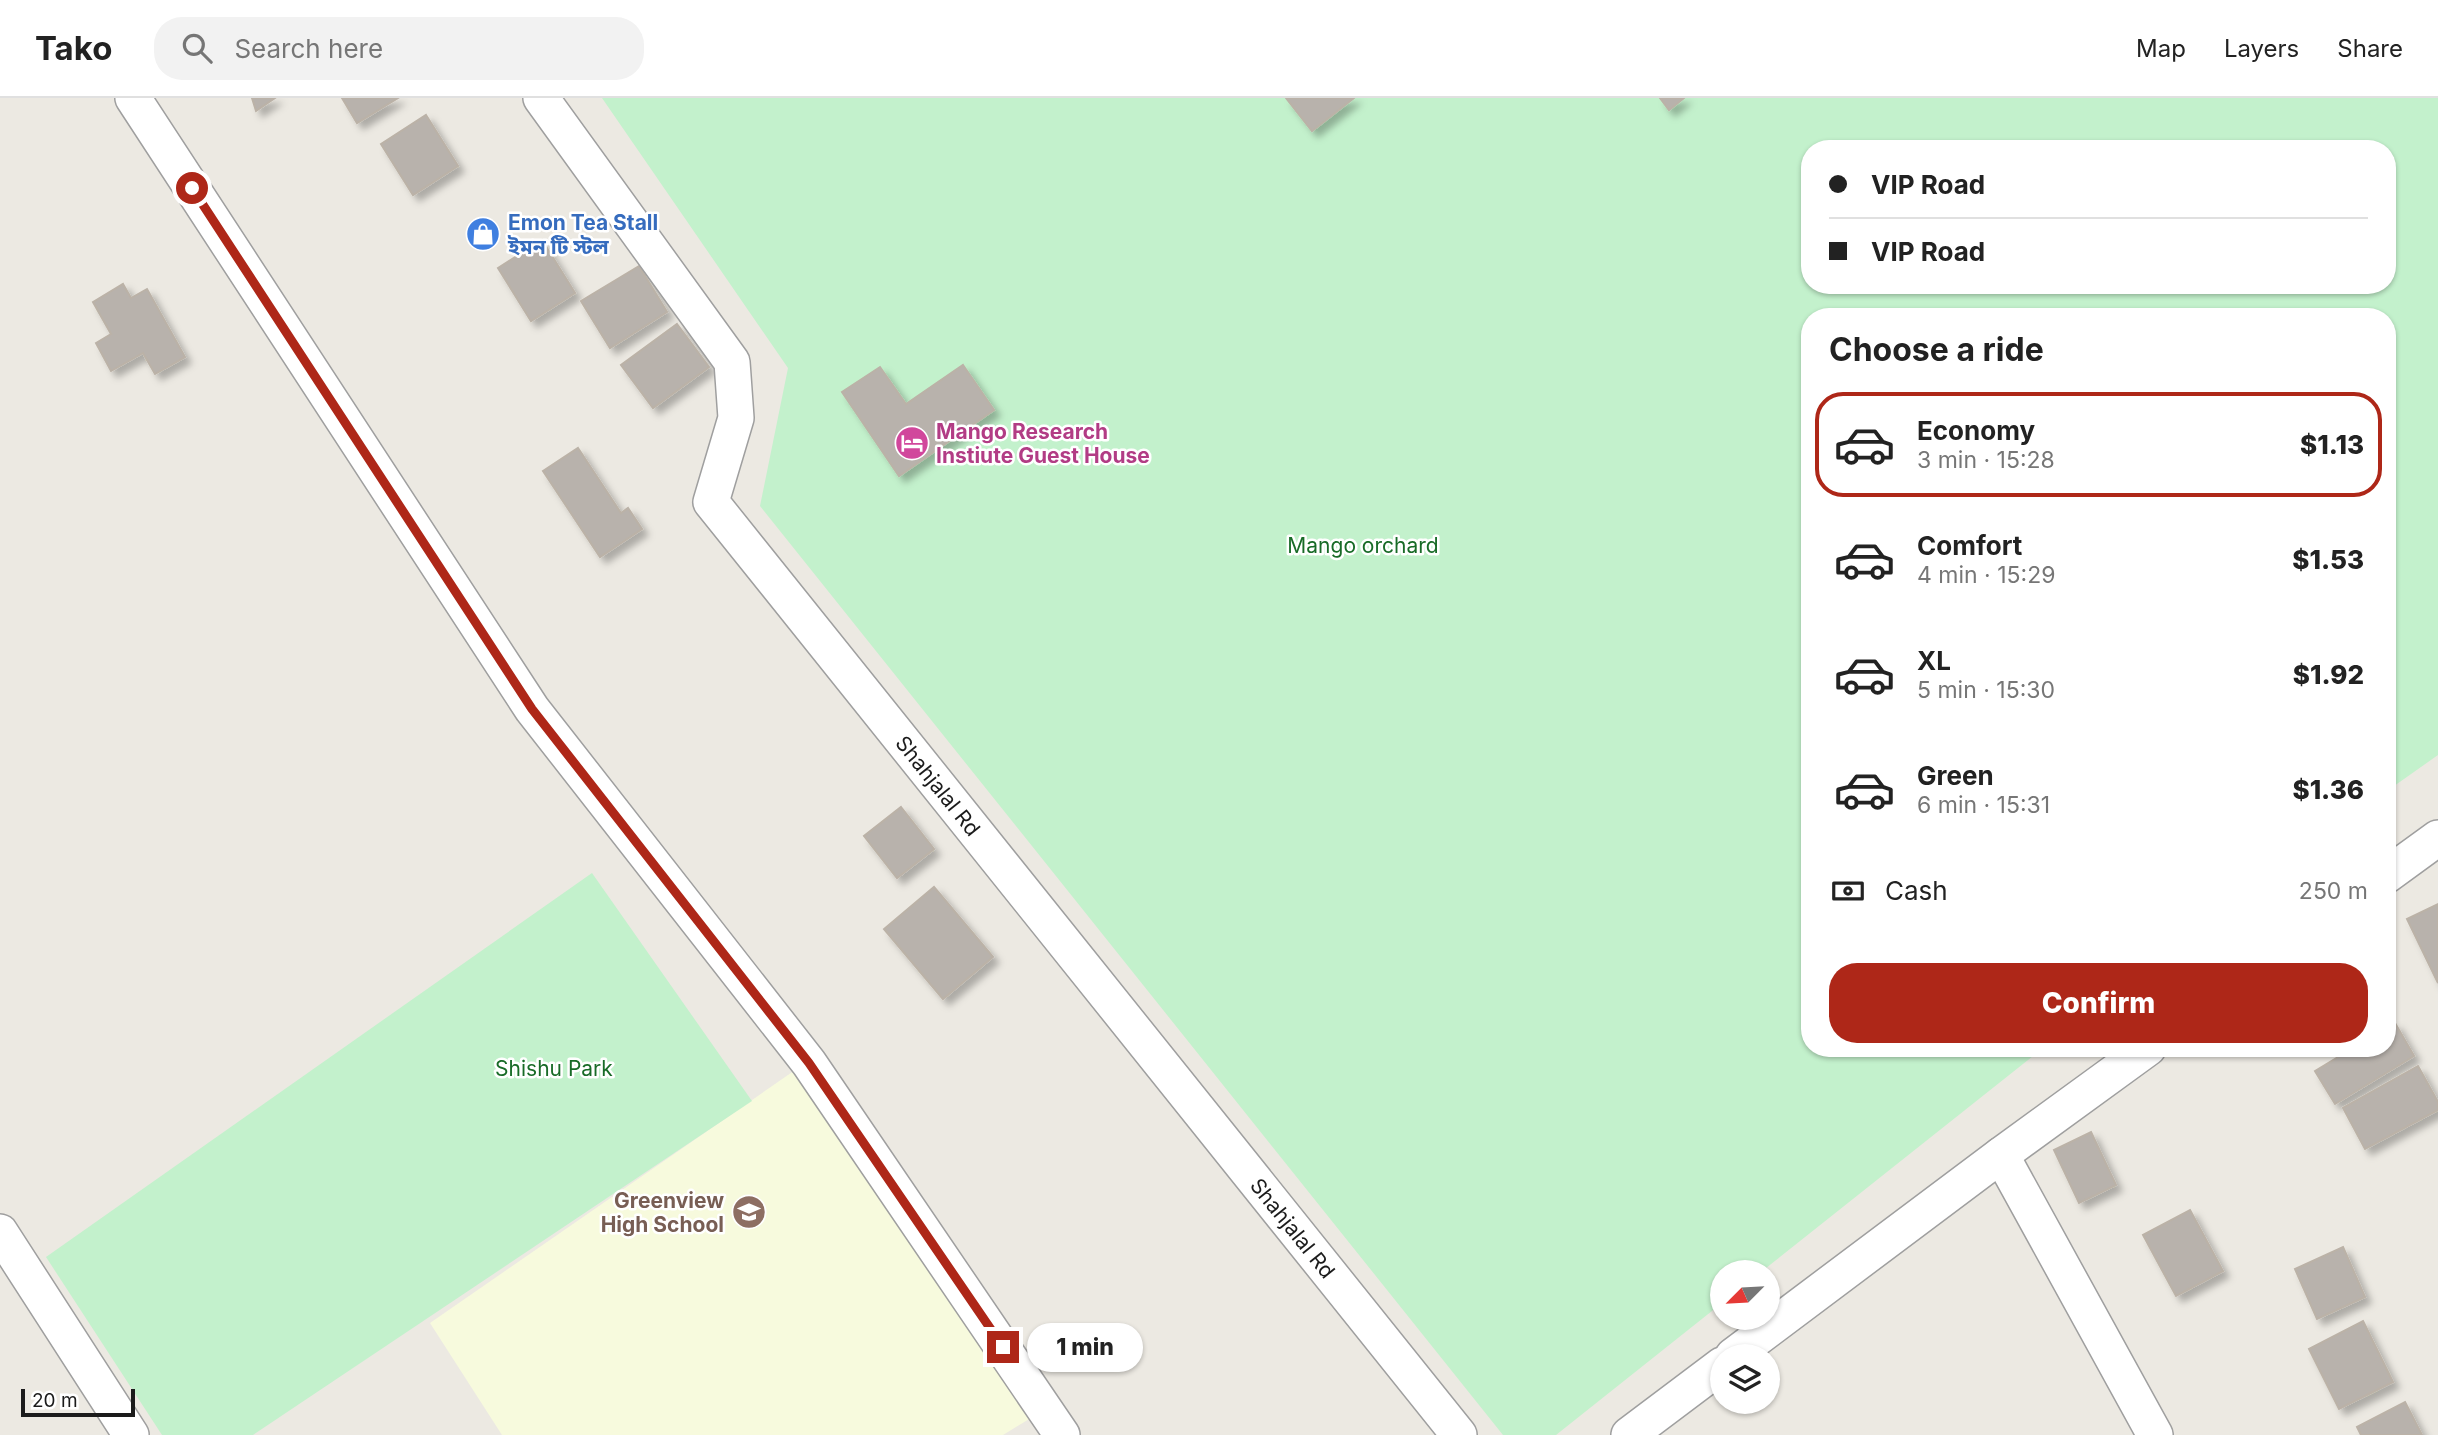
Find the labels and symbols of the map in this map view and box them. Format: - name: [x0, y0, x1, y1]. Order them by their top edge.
- route start: [176, 172, 208, 204]
- place label: Emon Tea Stall ইমন টি স্টল: [507, 210, 658, 259]
- shop icon: Emon Tea Stall ইমন টি স্টল: [464, 215, 502, 253]
- place label: Mango Research Instiute Guest House: [936, 419, 1150, 468]
- hotel icon: Mango Research Instiute Guest House: [893, 424, 931, 462]
- park label: Mango orchard: [1287, 533, 1439, 558]
- street label: Shahjalal Rd: [891, 730, 986, 841]
- park label: Shishu Park: [495, 1056, 613, 1081]
- street label: Shahjalal Rd: [1245, 1173, 1341, 1283]
- place label: Greenview High School: [601, 1188, 724, 1237]
- school or university icon: Greenview High School: [730, 1193, 768, 1231]
- north arrow: [1710, 1260, 1780, 1330]
- callout: 1 min: [1028, 1322, 1143, 1372]
- route end: [987, 1331, 1019, 1363]
- scale bar: [21, 1386, 135, 1418]

